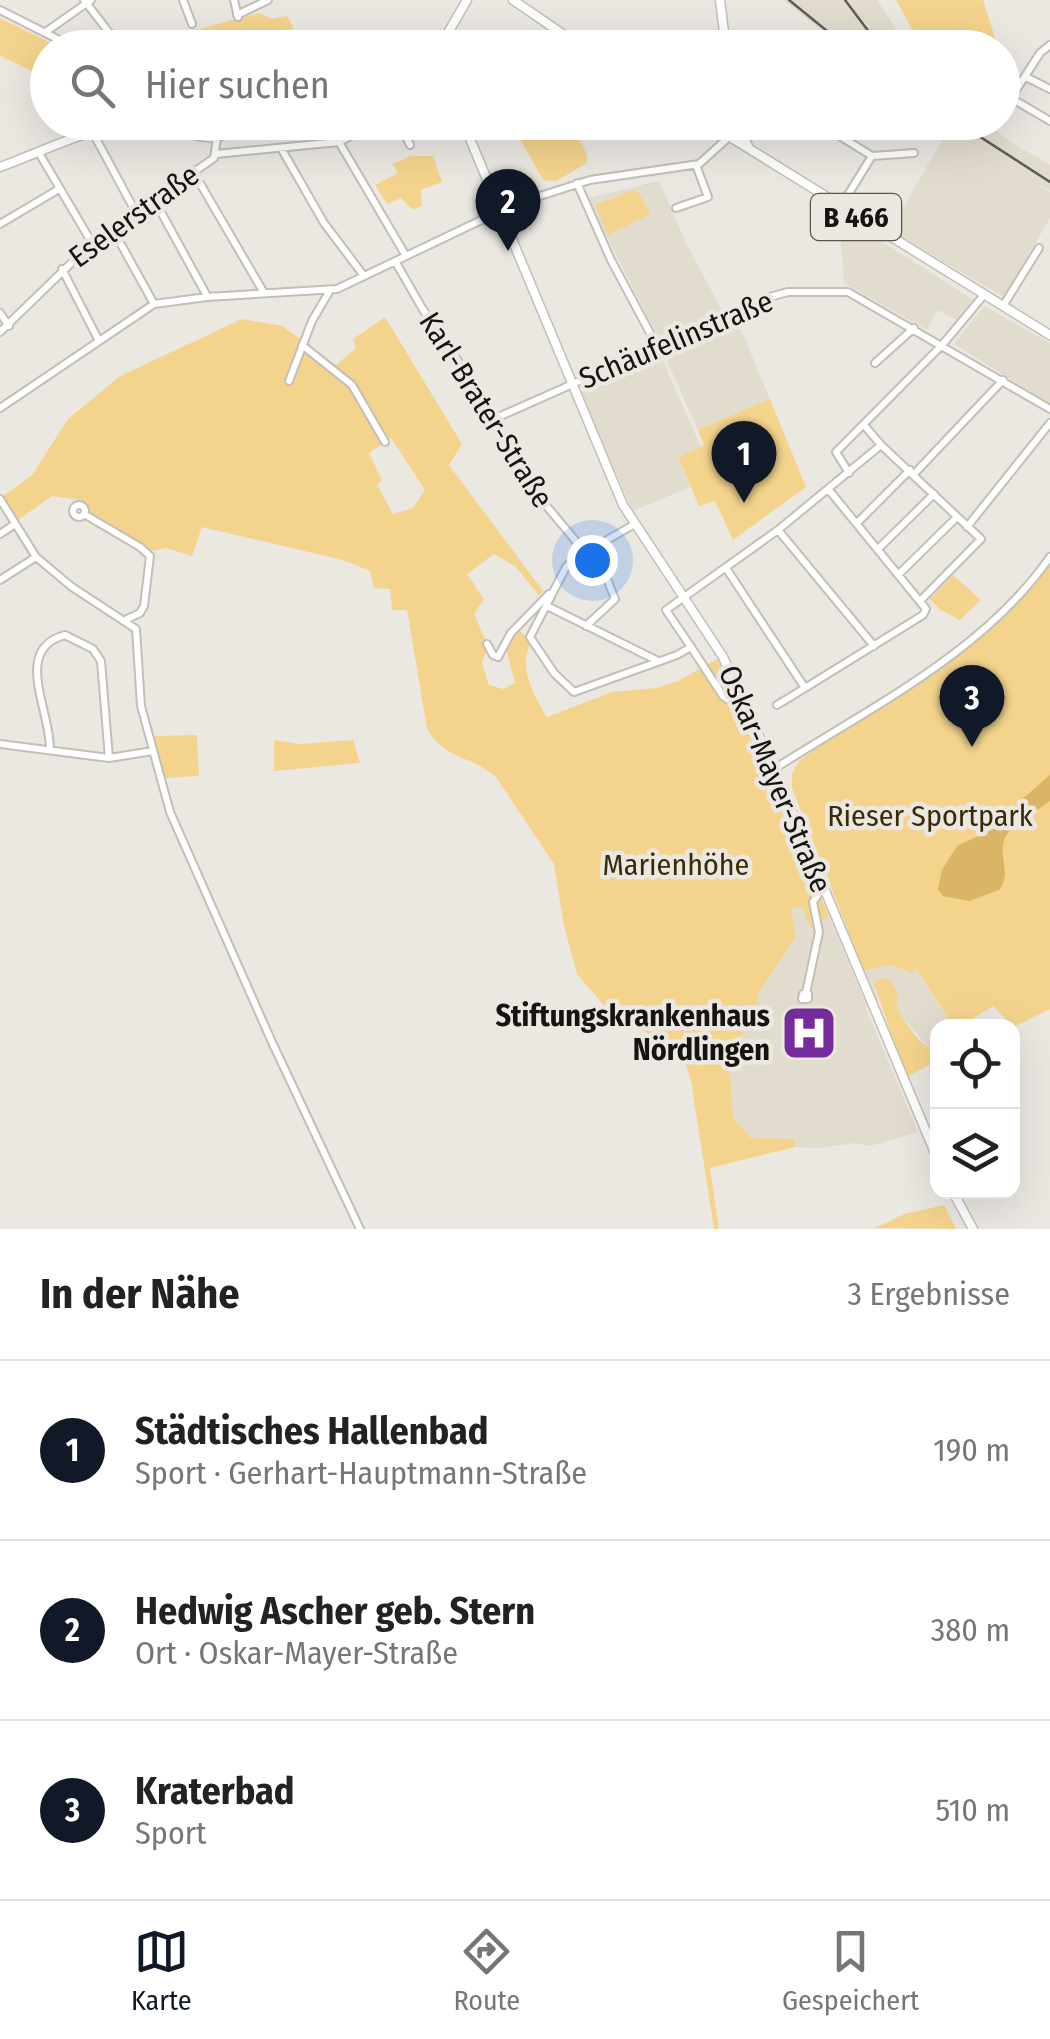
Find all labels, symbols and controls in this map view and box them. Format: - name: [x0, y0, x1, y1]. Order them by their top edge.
- search box: [30, 30, 1020, 140]
- icon: search: [65, 58, 120, 113]
- text: Hier suchen: [145, 62, 330, 108]
- street label: Eselerstraße: [62, 157, 206, 275]
- pin: 2: [476, 168, 540, 251]
- road number: B 466: [811, 194, 901, 240]
- street label: Schäufelinstraße: [574, 283, 778, 397]
- street label: Karl-Brater-Straße: [412, 306, 560, 514]
- pin: 1: [712, 420, 776, 503]
- your location: [567, 535, 618, 586]
- street label: Oskar-Mayer-Straße: [711, 660, 839, 898]
- pin: 3: [940, 664, 1004, 747]
- park label: Rieser Sportpark: [827, 798, 1033, 834]
- park label: Marienhöhe: [603, 847, 749, 883]
- place label: Stiftungskrankenhaus Nördlingen: [495, 998, 770, 1068]
- hospital icon: Stiftungskrankenhaus Nördlingen: [779, 1003, 839, 1063]
- map controls: [930, 1019, 1020, 1199]
- button: locate: [930, 1019, 1020, 1109]
- button: layers: [930, 1109, 1020, 1199]
- text: In der Nähe: [40, 1269, 240, 1319]
- text: 3 Ergebnisse: [848, 1275, 1010, 1313]
- text: Städtisches Hallenbad: [135, 1408, 489, 1454]
- text: 1: [66, 1431, 79, 1469]
- text: 190 m: [933, 1431, 1010, 1469]
- text: Sport · Gerhart-Hauptmann-Straße: [135, 1454, 587, 1492]
- text: Hedwig Ascher geb. Stern: [135, 1588, 535, 1634]
- text: 2: [65, 1611, 80, 1649]
- text: 380 m: [931, 1611, 1010, 1649]
- text: Ort · Oskar-Mayer-Straße: [135, 1634, 458, 1672]
- text: Kraterbad: [135, 1768, 295, 1814]
- text: 3: [65, 1791, 80, 1829]
- text: 510 m: [936, 1791, 1010, 1829]
- text: Sport: [135, 1814, 206, 1852]
- tab: Karte: [131, 1924, 192, 2017]
- tab: Route: [453, 1924, 520, 2017]
- tab: Gespeichert: [782, 1924, 919, 2017]

